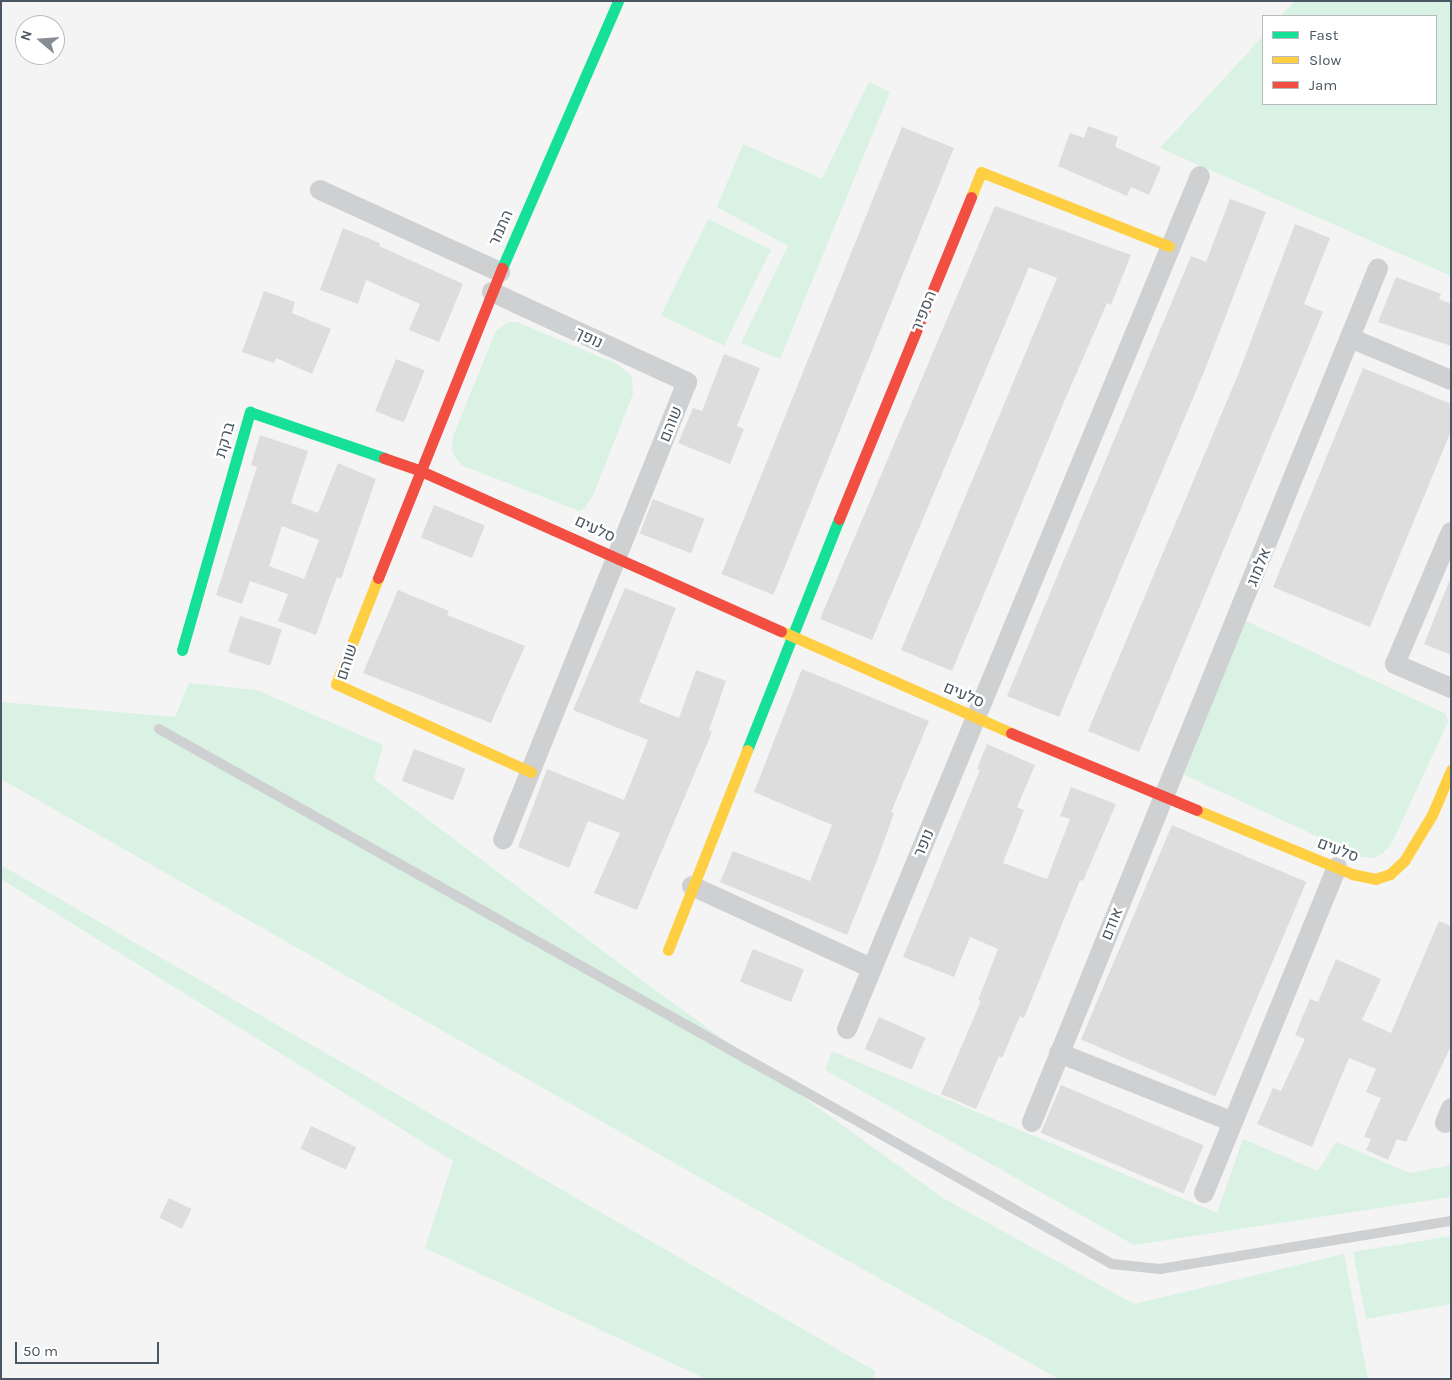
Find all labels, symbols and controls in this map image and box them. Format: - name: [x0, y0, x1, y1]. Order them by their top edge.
- north arrow: [15, 15, 65, 65]
- legend: [1262, 15, 1437, 105]
- text: Fast: [1309, 26, 1338, 44]
- text: N: [17, 28, 36, 43]
- text: Slow: [1309, 51, 1341, 69]
- text: Jam: [1309, 76, 1337, 94]
- street label: התמר: [485, 207, 517, 249]
- street label: הספיר: [907, 288, 941, 334]
- street label: נופך: [572, 323, 606, 353]
- street label: שוהם: [655, 403, 687, 445]
- street label: ברקת: [211, 420, 239, 460]
- street label: סלעים: [572, 511, 618, 547]
- street label: אלמוג: [1243, 545, 1275, 589]
- street label: שוהם: [332, 641, 362, 683]
- street label: סלעים: [941, 678, 987, 712]
- street label: נופר: [910, 826, 938, 860]
- street label: סלעים: [1315, 833, 1361, 867]
- street label: אודם: [1097, 905, 1127, 943]
- scale bar: [18, 1332, 161, 1364]
- text: 50 m: [23, 1342, 58, 1360]

